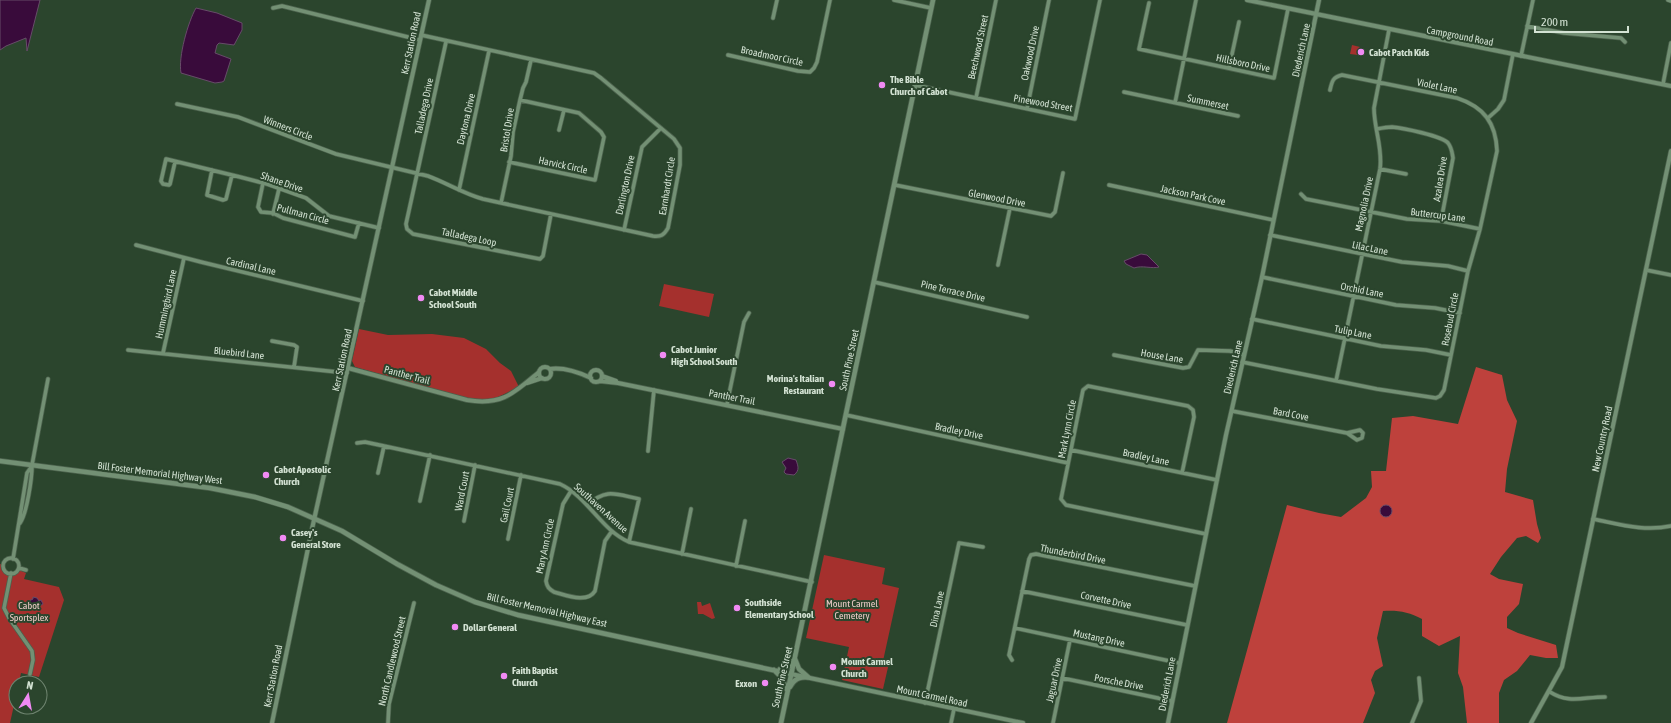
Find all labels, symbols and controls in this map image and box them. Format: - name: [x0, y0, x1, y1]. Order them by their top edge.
- scale bar: [1535, 8, 1628, 34]
- street label: Kerr Station Road: [399, 11, 423, 75]
- street label: Beechwood Street: [966, 14, 990, 80]
- text: 200 m: [1541, 15, 1568, 29]
- street label: Diederich Lane: [1290, 22, 1312, 78]
- street label: Oakwood Drive: [1019, 24, 1041, 81]
- street label: Campground Road: [1426, 24, 1495, 48]
- street label: Broadmoor Circle: [740, 44, 805, 68]
- marker: Cabot Patch Kids: [1356, 47, 1366, 57]
- place label: Cabot Patch Kids: [1369, 47, 1430, 58]
- street label: Hillsboro Drive: [1215, 52, 1271, 74]
- place label: The Bible Church of Cabot: [890, 74, 947, 97]
- street label: Talladega Drive: [413, 76, 435, 135]
- street label: Violet Lane: [1416, 76, 1459, 96]
- marker: The Bible Church of Cabot: [877, 80, 887, 90]
- street label: Daytona Drive: [455, 92, 477, 146]
- street label: Pinewood Street: [1013, 92, 1073, 114]
- street label: Summerset: [1186, 92, 1230, 112]
- street label: Bristol Drive: [498, 107, 516, 153]
- street label: Winners Circle: [262, 114, 315, 143]
- street label: Harvick Circle: [537, 154, 589, 176]
- street label: Darlington Drive: [613, 154, 637, 216]
- street label: Azalea Drive: [1431, 155, 1449, 202]
- street label: Earnhardt Circle: [657, 156, 677, 216]
- street label: Shane Drive: [259, 170, 305, 194]
- street label: Magnolia Drive: [1353, 175, 1375, 232]
- street label: Jackson Park Cove: [1160, 183, 1227, 207]
- street label: Glenwood Drive: [967, 187, 1027, 209]
- street label: Pullman Circle: [276, 202, 331, 226]
- street label: Buttercup Lane: [1410, 206, 1467, 224]
- street label: Talladega Loop: [441, 226, 498, 248]
- street label: Lilac Lane: [1351, 239, 1389, 257]
- street label: Cardinal Lane: [225, 255, 277, 277]
- street label: Hummingbird Lane: [153, 268, 179, 340]
- street label: Pine Terrace Drive: [920, 278, 987, 304]
- street label: Orchid Lane: [1340, 280, 1385, 300]
- place label: Cabot Middle School South: [429, 287, 478, 310]
- street label: Rosebud Circle: [1439, 291, 1461, 347]
- marker: Cabot Middle School South: [416, 293, 426, 303]
- street label: Tulip Lane: [1333, 323, 1373, 341]
- street label: Kerr Station Road: [330, 328, 354, 392]
- street label: South Pine Street: [837, 328, 861, 392]
- street label: Diederich Lane: [1221, 339, 1245, 395]
- place label: Cabot Junior High School South: [671, 344, 737, 367]
- street label: Bluebird Lane: [213, 345, 265, 361]
- street label: House Lane: [1140, 347, 1184, 365]
- marker: Cabot Junior High School South: [658, 350, 668, 360]
- street label: Panther Trail: [383, 364, 431, 386]
- place label: Morina's Italian Restaurant: [767, 373, 824, 396]
- marker: Morina's Italian Restaurant: [827, 379, 837, 389]
- street label: Panther Trail: [708, 387, 756, 407]
- street label: Mark Lynn Circle: [1056, 398, 1078, 459]
- street label: Bard Cove: [1272, 405, 1310, 423]
- street label: New Country Road: [1590, 405, 1614, 473]
- street label: Bradley Drive: [934, 421, 984, 442]
- street label: Bradley Lane: [1122, 447, 1171, 467]
- street label: Bill Foster Memorial Highway West: [97, 460, 223, 486]
- place label: Cabot Apostolic Church: [274, 464, 331, 487]
- marker: Cabot Apostolic Church: [261, 470, 271, 480]
- street label: Ward Court: [453, 470, 471, 512]
- street label: Southaven Avenue: [572, 481, 630, 535]
- street label: Gail Court: [498, 486, 516, 524]
- street label: Mary Ann Circle: [534, 517, 556, 575]
- place label: Casey's General Store: [291, 527, 341, 550]
- marker: Casey's General Store: [278, 533, 288, 543]
- street label: Thunderbird Drive: [1039, 542, 1107, 566]
- street label: Dina Lane: [928, 589, 946, 628]
- street label: Corvette Drive: [1080, 589, 1133, 611]
- street label: Bill Foster Memorial Highway East: [486, 591, 608, 629]
- place label: Southside Elementary School: [745, 597, 814, 620]
- park label: Mount Carmel Cemetery: [826, 598, 878, 621]
- park label: Cabot Sportsplex: [10, 600, 48, 623]
- marker: Southside Elementary School: [732, 603, 742, 613]
- street label: North Candlewood Street: [376, 615, 408, 707]
- marker: Dollar General: [450, 622, 460, 632]
- place label: Dollar General: [463, 622, 517, 633]
- street label: Mustang Drive: [1072, 627, 1126, 649]
- street label: Kerr Station Road: [262, 644, 284, 708]
- street label: South Pine Street: [770, 645, 794, 709]
- place label: Mount Carmel Church: [841, 656, 893, 679]
- street label: Jaguar Drive: [1044, 656, 1064, 703]
- street label: Diederich Lane: [1156, 656, 1178, 712]
- marker: Mount Carmel Church: [828, 662, 838, 672]
- place label: Faith Baptist Church: [512, 665, 558, 688]
- marker: Faith Baptist Church: [499, 671, 509, 681]
- street label: Porsche Drive: [1093, 672, 1145, 692]
- north arrow: [8, 675, 48, 715]
- place label: Exxon: [735, 678, 757, 689]
- marker: Exxon: [760, 678, 770, 688]
- text: N: [26, 679, 34, 692]
- street label: Mount Carmel Road: [896, 683, 969, 709]

